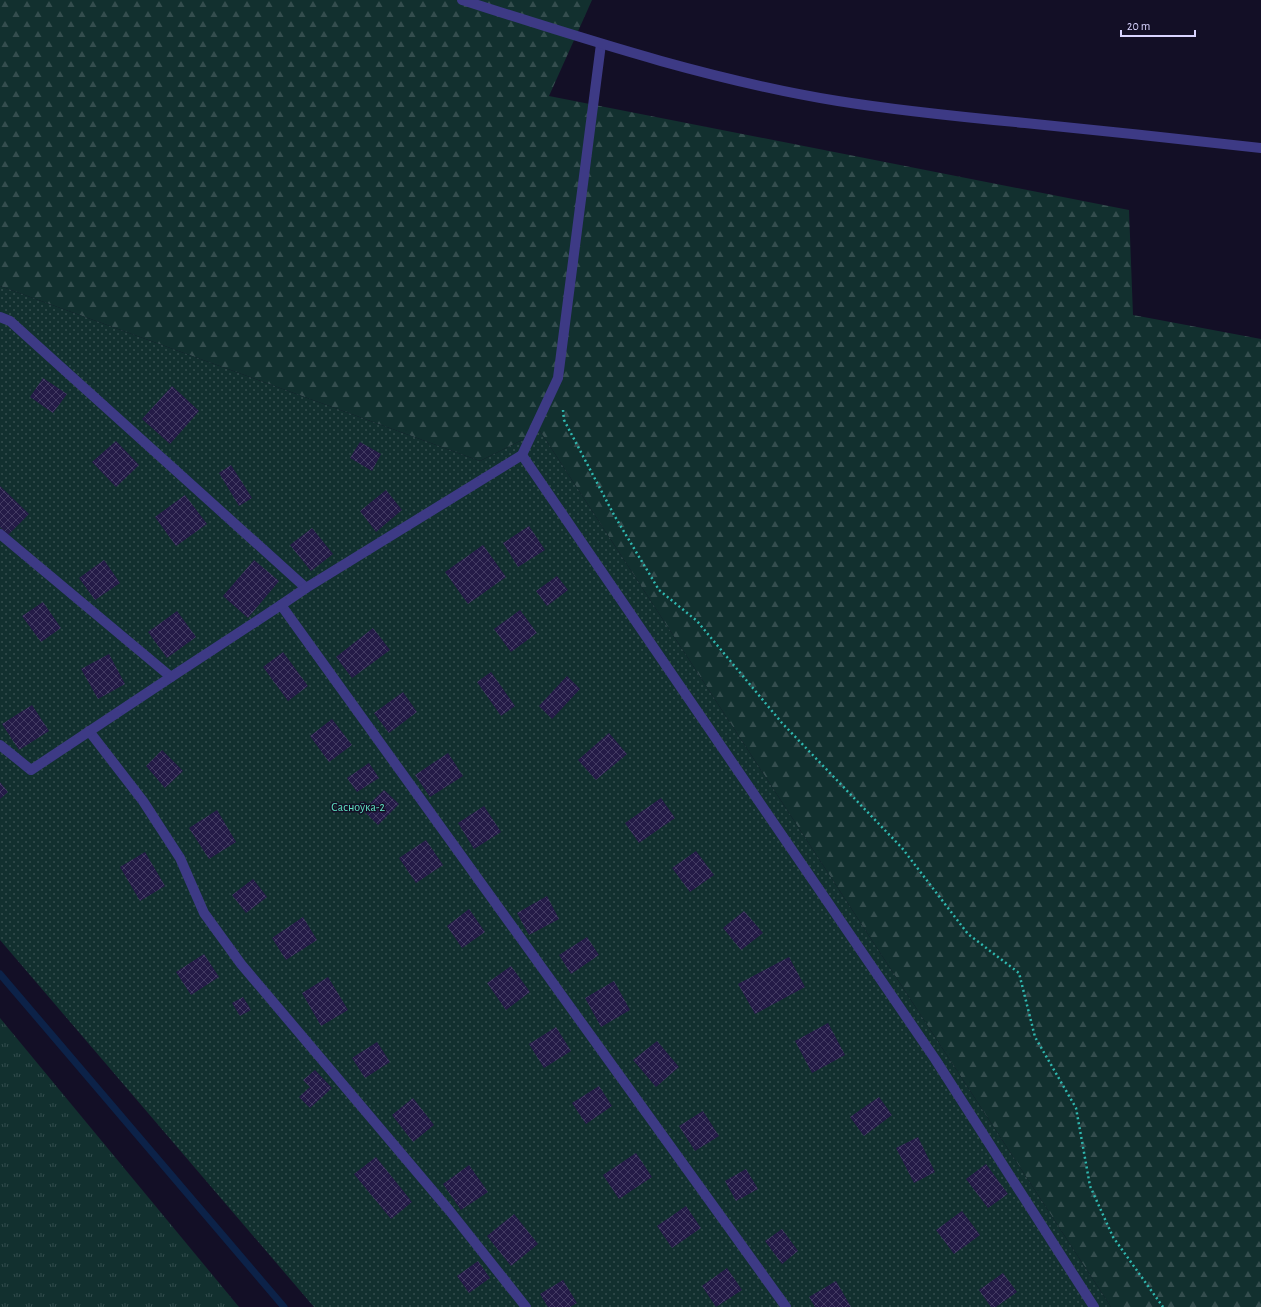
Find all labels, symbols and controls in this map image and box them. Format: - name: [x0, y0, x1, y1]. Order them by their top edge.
- scale bar: [1121, 12, 1195, 38]
- text: 20 m: [1127, 20, 1150, 32]
- park label: Сасноўка-2: [331, 801, 386, 814]

